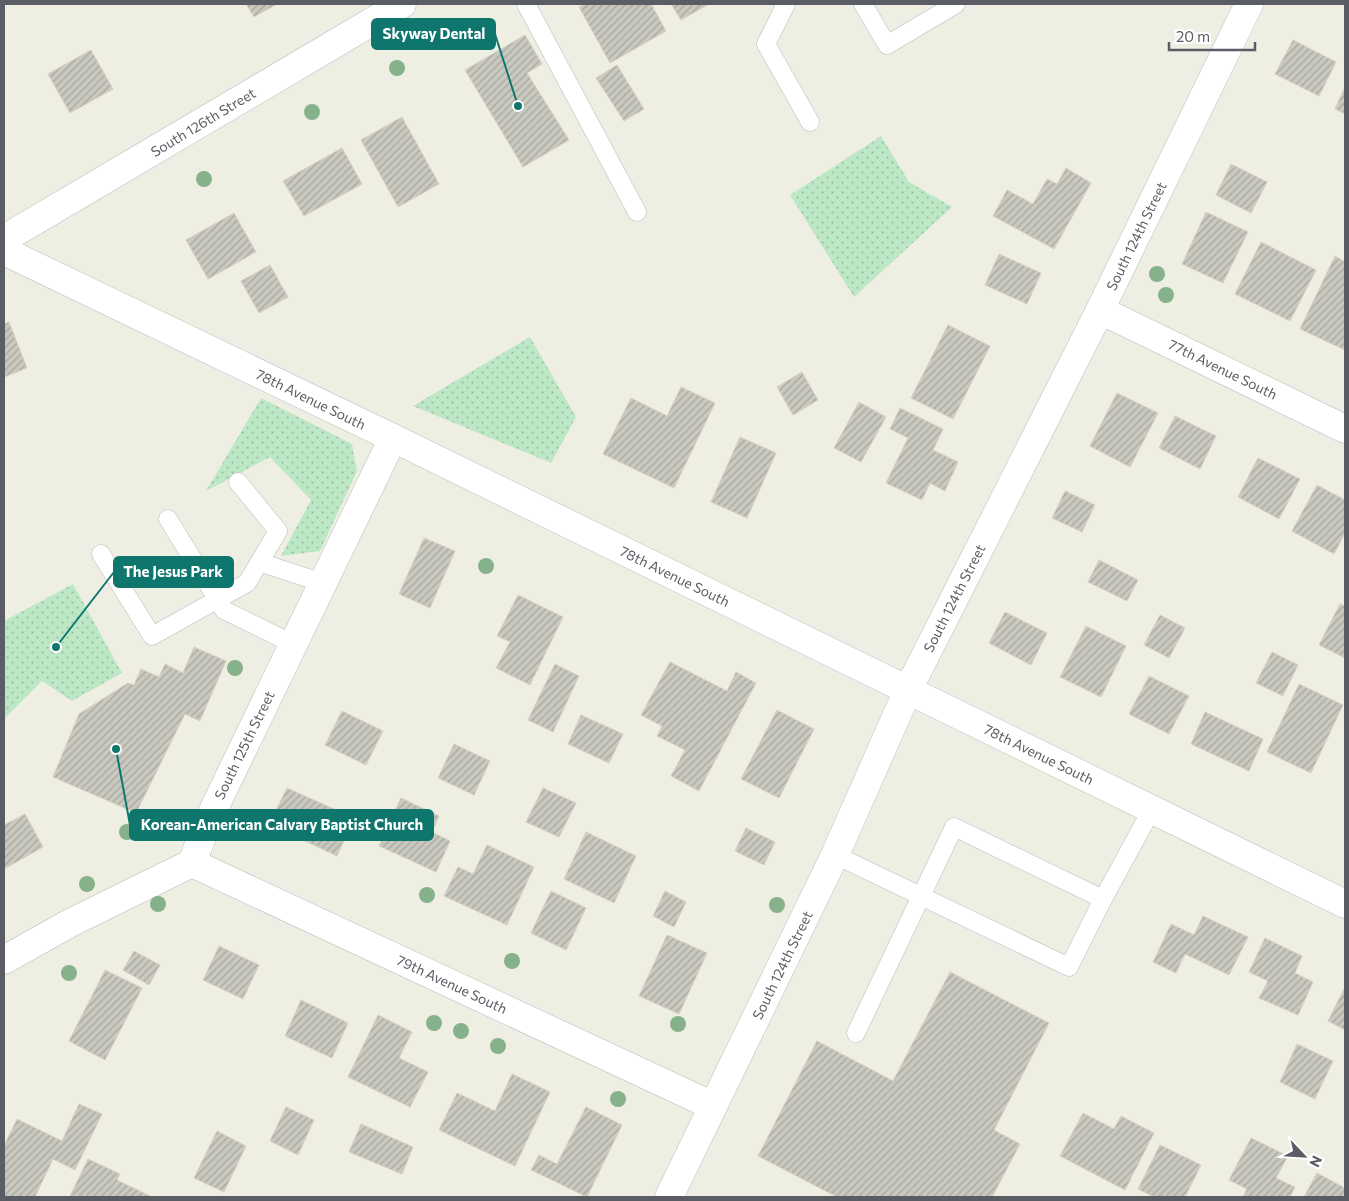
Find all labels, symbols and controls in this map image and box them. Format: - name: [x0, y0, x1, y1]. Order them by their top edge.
- callout: Skyway Dental: [372, 19, 495, 49]
- scale bar: [1169, 20, 1255, 52]
- text: Skyway Dental: [383, 24, 485, 42]
- text: 20 m: [1176, 27, 1210, 45]
- street label: South 126th Street: [148, 84, 259, 160]
- street label: South 124th Street: [1102, 179, 1170, 293]
- street label: 77th Avenue South: [1166, 335, 1280, 403]
- street label: 78th Avenue South: [253, 365, 369, 433]
- street label: South 124th Street: [919, 541, 989, 655]
- street label: 78th Avenue South: [617, 542, 733, 610]
- callout: The Jesus Park: [114, 557, 233, 587]
- text: The Jesus Park: [123, 562, 223, 580]
- street label: South 125th Street: [210, 688, 278, 802]
- street label: 78th Avenue South: [981, 720, 1097, 788]
- callout: Korean-American Calvary Baptist Church: [130, 810, 433, 840]
- text: Korean-American Calvary Baptist Church: [141, 815, 423, 833]
- street label: South 124th Street: [748, 908, 816, 1022]
- street label: 79th Avenue South: [394, 951, 510, 1017]
- north arrow: [1279, 1131, 1329, 1181]
- text: N: [1306, 1153, 1326, 1170]

